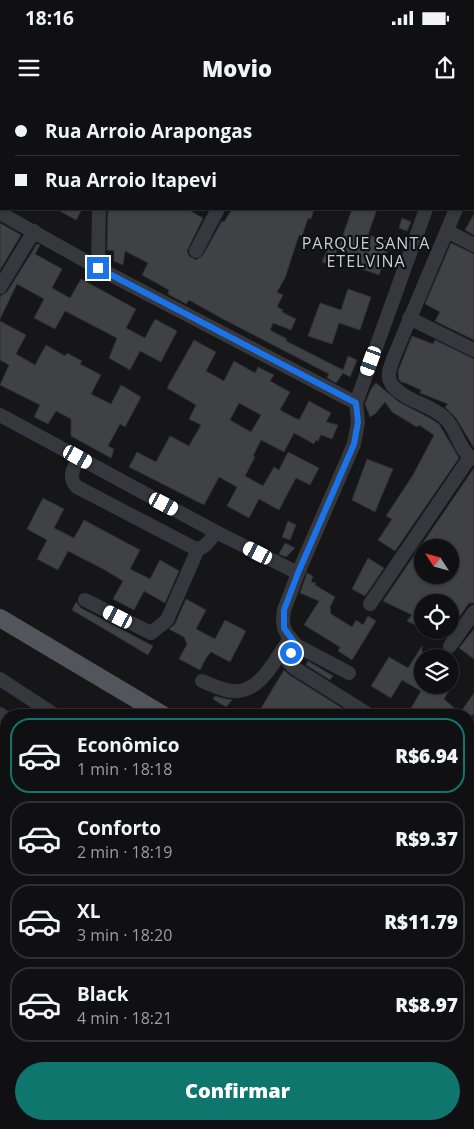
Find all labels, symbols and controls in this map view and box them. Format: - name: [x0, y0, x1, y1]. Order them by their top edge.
- text: 18:16: [25, 5, 74, 31]
- text: Movio: [202, 53, 272, 83]
- icon: menu: [15, 54, 43, 82]
- icon: share: [431, 54, 459, 82]
- text: Rua Arroio Arapongas: [45, 118, 252, 144]
- text: Rua Arroio Itapevi: [45, 167, 217, 193]
- district label: PARQUE SANTA ETELVINA: [302, 232, 430, 272]
- route end: [87, 257, 109, 279]
- car: [358, 344, 383, 378]
- car: [61, 443, 94, 471]
- car: [147, 490, 180, 518]
- north arrow: [414, 539, 459, 584]
- map controls: [414, 539, 459, 694]
- car: [241, 540, 274, 566]
- button: locate: [414, 594, 459, 639]
- car: [101, 604, 134, 630]
- route start: [280, 642, 302, 664]
- button: layers: [414, 649, 459, 694]
- text: Econômico: [77, 732, 179, 758]
- icon: car: [17, 733, 62, 778]
- text: R$6.94: [395, 743, 458, 769]
- text: 1 min · 18:18: [77, 758, 172, 780]
- text: Conforto: [77, 815, 161, 841]
- icon: car: [17, 816, 62, 861]
- text: R$9.37: [395, 826, 458, 852]
- text: 2 min · 18:19: [77, 841, 172, 863]
- text: XL: [77, 898, 100, 924]
- icon: car: [17, 899, 62, 944]
- text: R$11.79: [384, 909, 458, 935]
- text: 3 min · 18:20: [77, 924, 172, 946]
- text: Black: [77, 981, 129, 1007]
- icon: car: [17, 982, 62, 1027]
- text: R$8.97: [395, 992, 458, 1018]
- text: 4 min · 18:21: [77, 1007, 172, 1029]
- button: Confirmar: [15, 1062, 460, 1120]

